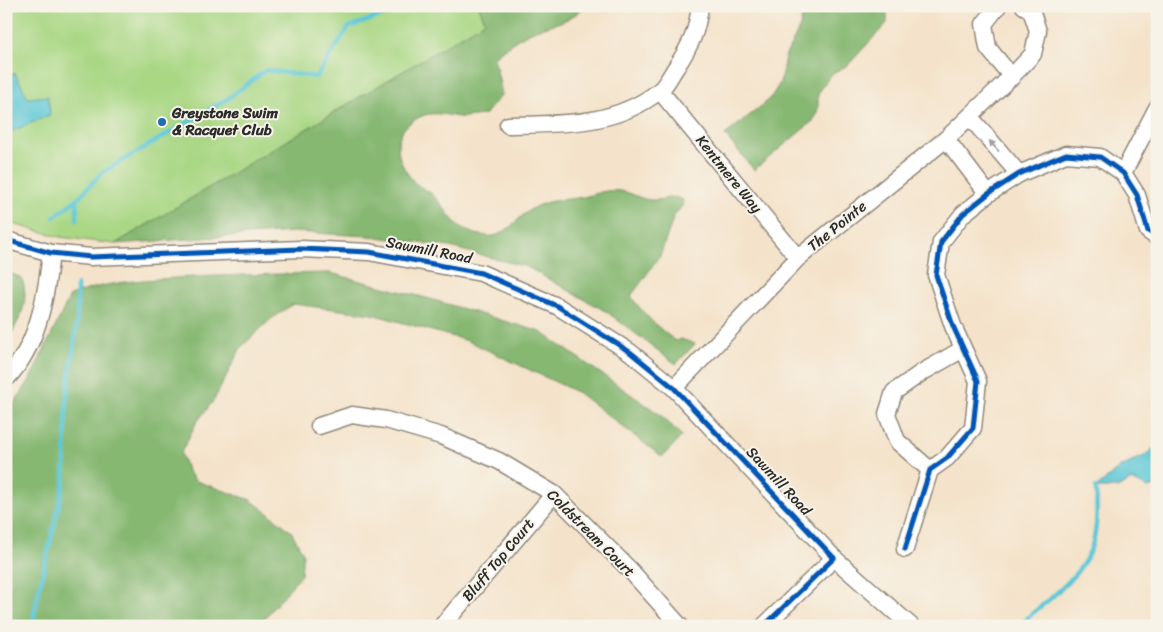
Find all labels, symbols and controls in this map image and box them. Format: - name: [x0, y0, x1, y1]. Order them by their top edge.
- place label: Greystone Swim & Racquet Club: [171, 100, 278, 143]
- marker: Greystone Swim & Racquet Club: [156, 116, 168, 128]
- street label: Kentmere Way: [689, 129, 769, 219]
- one-way arrow: [989, 139, 1000, 152]
- street label: The Pointe: [802, 194, 873, 258]
- street label: Sawmill Road: [384, 229, 475, 271]
- street label: Sawmill Road: [740, 440, 819, 523]
- street label: Coldstream Court: [541, 483, 642, 584]
- street label: Bluff Top Court: [455, 512, 541, 607]

